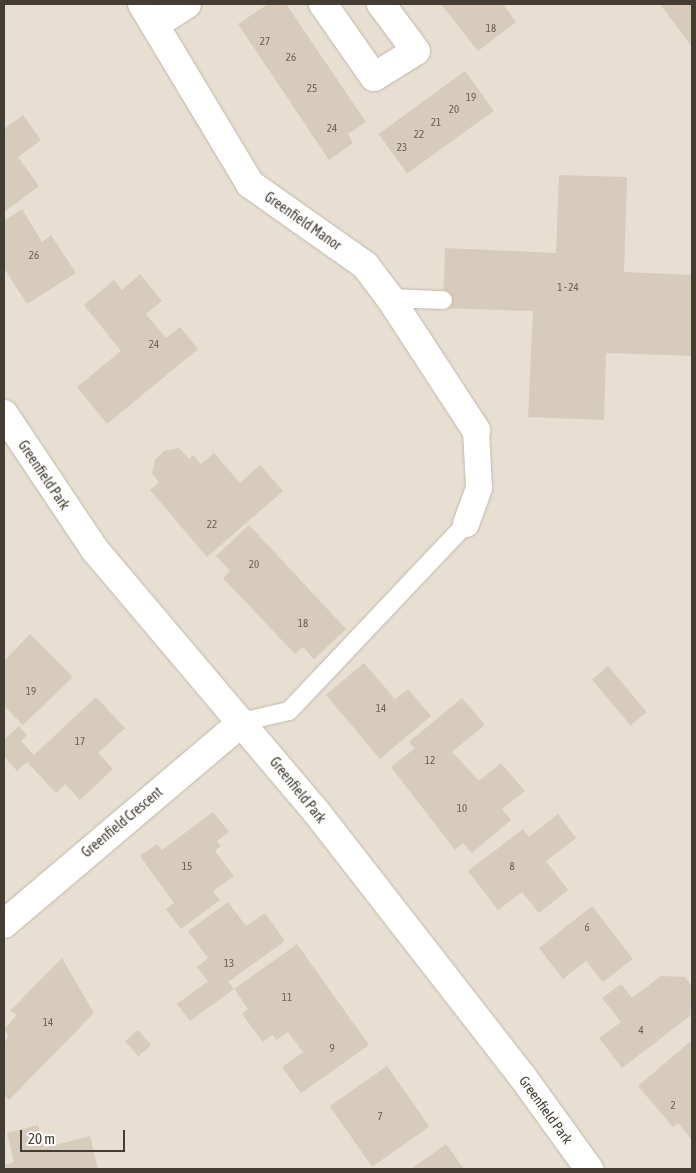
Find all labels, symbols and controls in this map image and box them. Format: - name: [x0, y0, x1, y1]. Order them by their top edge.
- house number: 18: [486, 21, 496, 35]
- house number: 27: [260, 34, 270, 48]
- house number: 26: [286, 50, 296, 64]
- house number: 25: [307, 81, 317, 95]
- house number: 19: [466, 90, 476, 104]
- house number: 20: [449, 102, 459, 116]
- house number: 21: [431, 115, 441, 129]
- house number: 24: [327, 121, 337, 135]
- house number: 22: [414, 127, 424, 141]
- house number: 23: [397, 140, 407, 154]
- street label: Greenfield Manor: [261, 188, 345, 254]
- house number: 26: [29, 248, 39, 262]
- house number: 1 - 24: [557, 280, 579, 294]
- house number: 24: [149, 337, 159, 351]
- street label: Greenfield Park: [15, 437, 73, 513]
- house number: 22: [207, 517, 217, 531]
- house number: 20: [249, 557, 259, 571]
- house number: 18: [298, 616, 308, 630]
- house number: 19: [26, 684, 36, 698]
- house number: 14: [376, 701, 386, 715]
- house number: 17: [75, 734, 85, 748]
- house number: 12: [425, 753, 435, 767]
- street label: Greenfield Park: [266, 754, 330, 826]
- street label: Greenfield Crescent: [78, 783, 166, 861]
- house number: 10: [457, 801, 467, 815]
- house number: 15: [182, 859, 192, 873]
- house number: 8: [509, 859, 515, 873]
- house number: 6: [584, 920, 590, 934]
- house number: 13: [224, 956, 234, 970]
- house number: 11: [282, 990, 292, 1004]
- house number: 14: [43, 1015, 53, 1029]
- house number: 4: [638, 1023, 644, 1037]
- house number: 9: [329, 1041, 335, 1055]
- street label: Greenfield Park: [516, 1073, 576, 1147]
- house number: 2: [670, 1098, 676, 1112]
- house number: 7: [377, 1109, 383, 1123]
- scale bar: [22, 1120, 128, 1152]
- text: 20 m: [28, 1130, 55, 1147]

